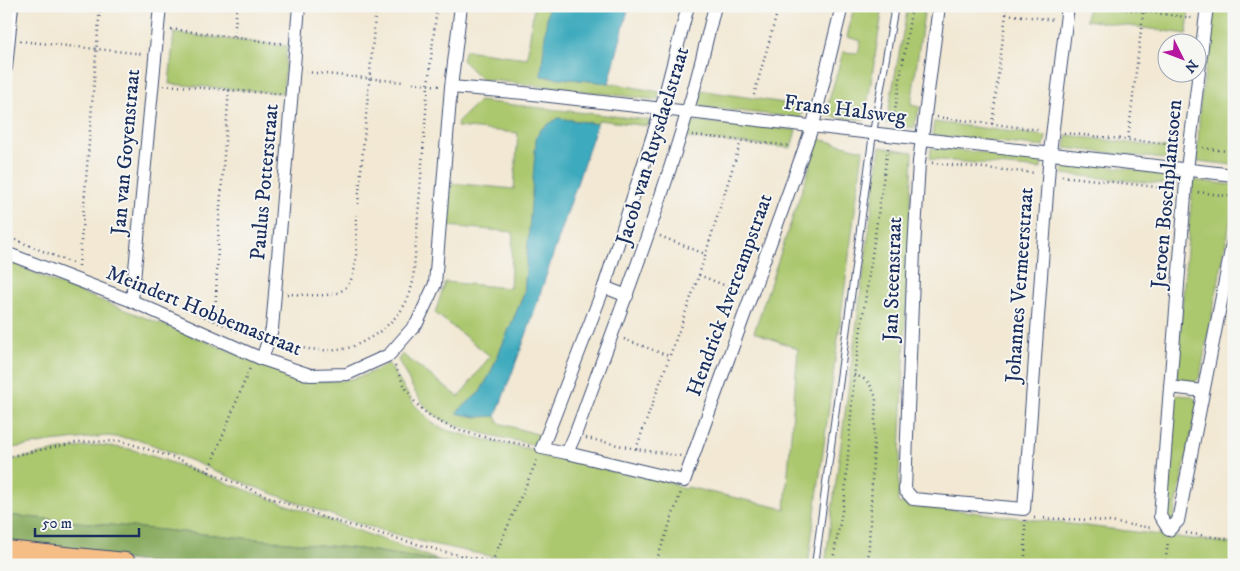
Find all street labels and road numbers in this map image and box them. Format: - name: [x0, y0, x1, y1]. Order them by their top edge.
- street label: Jacob van Ruysdaelstraat: [610, 44, 696, 250]
- street label: Jan van Goyenstraat: [106, 68, 146, 238]
- street label: Frans Halsweg: [782, 90, 909, 131]
- street label: Jeroen Boschplantsoen: [1146, 98, 1188, 292]
- street label: Paulus Potterstraat: [245, 102, 285, 261]
- street label: Johannes Vermeerstraat: [1000, 186, 1040, 386]
- street label: Hendrick Avercampstraat: [681, 190, 779, 400]
- street label: Jan Steenstraat: [878, 216, 908, 344]
- street label: Meindert Hobbemastraat: [102, 260, 306, 362]

